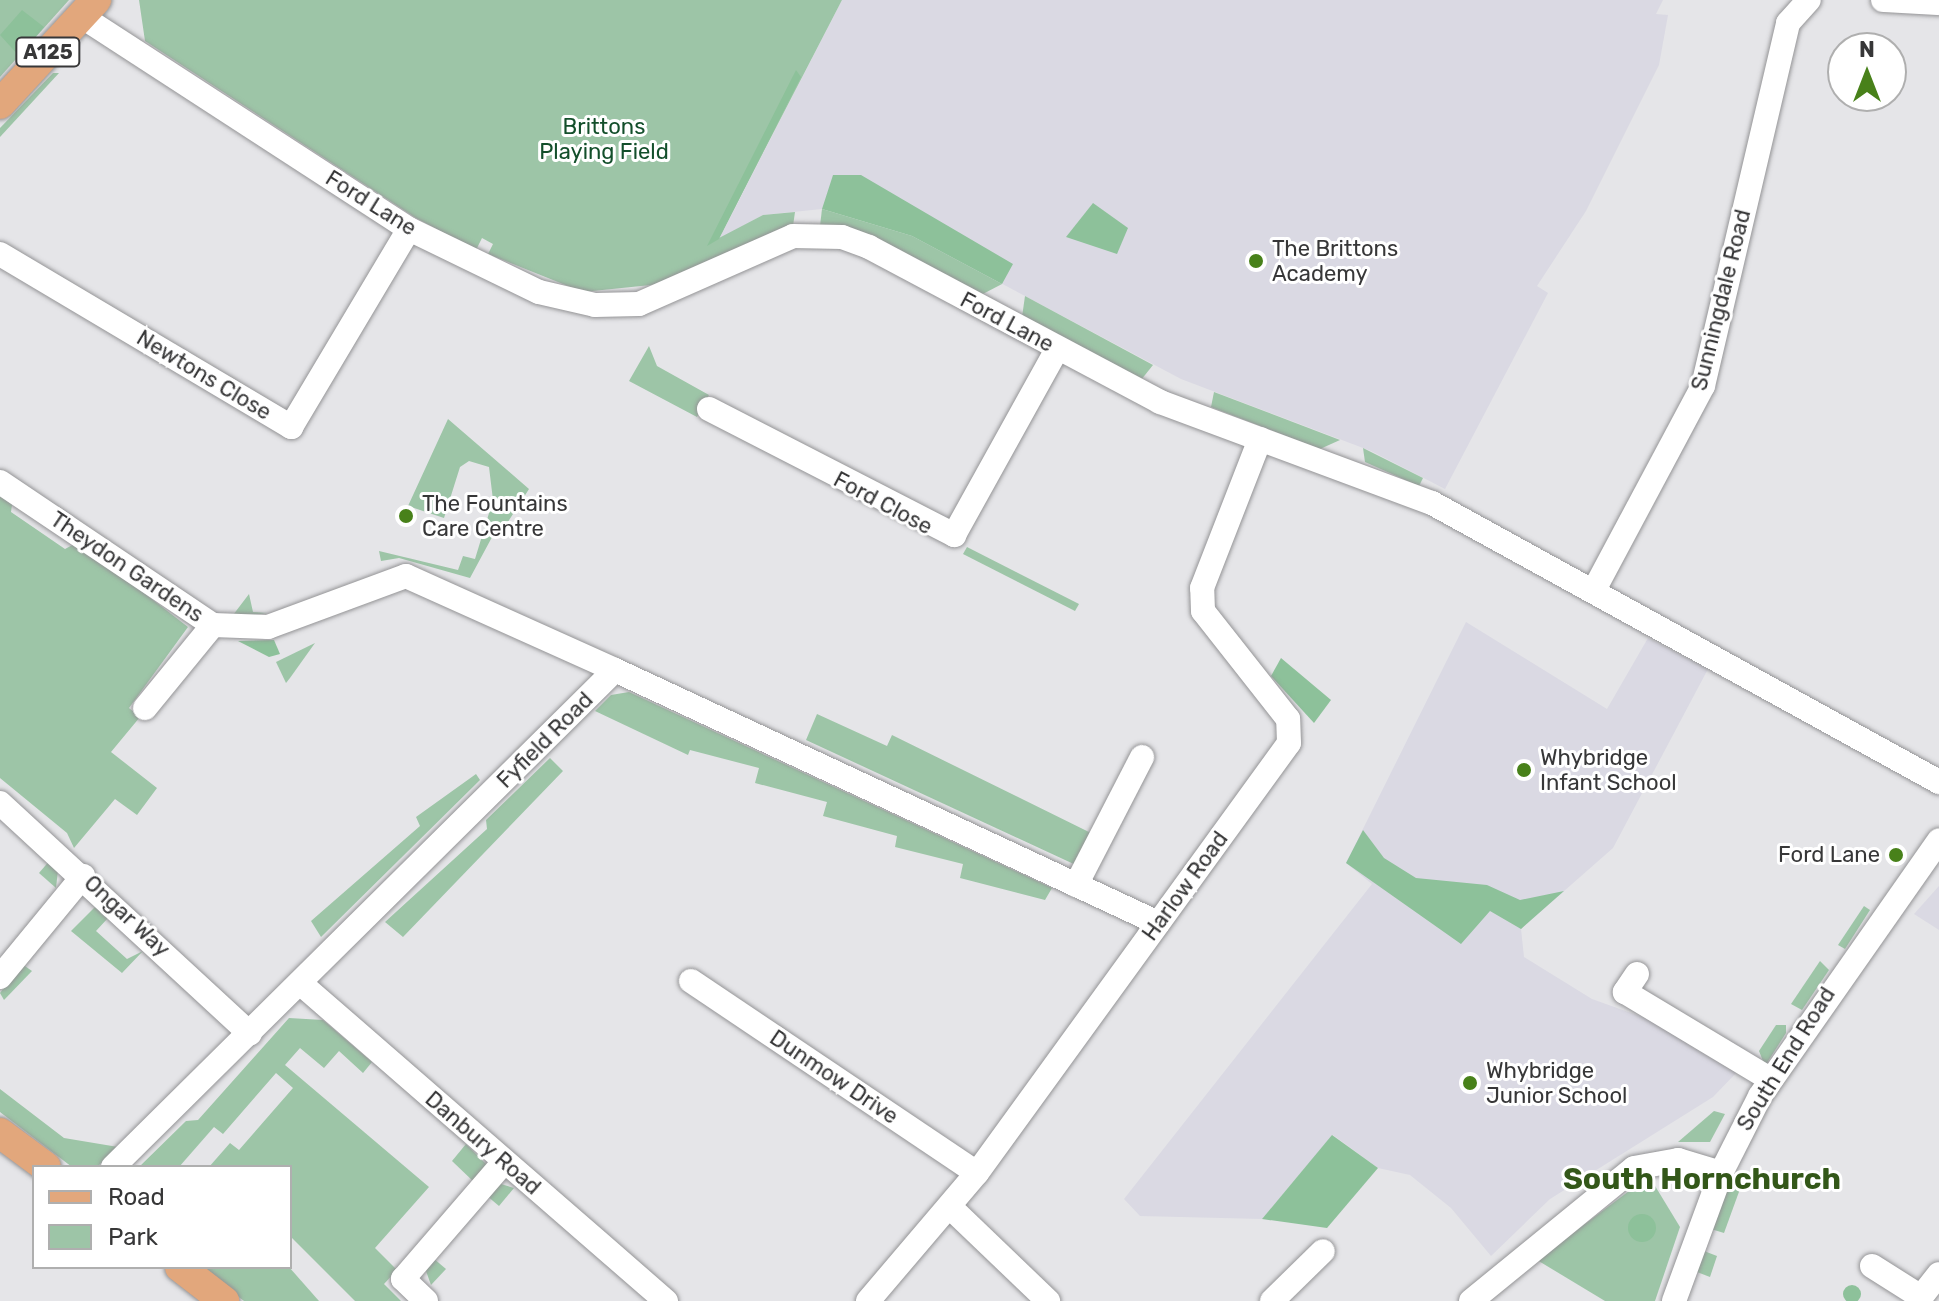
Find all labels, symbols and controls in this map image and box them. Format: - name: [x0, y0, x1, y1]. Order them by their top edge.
- north arrow: [1827, 32, 1907, 112]
- road number: A125: [14, 36, 82, 68]
- text: N: [1859, 36, 1875, 63]
- park label: Brittons Playing Field: [539, 113, 669, 164]
- street label: Ford Lane: [321, 165, 421, 241]
- street label: Sunningdale Road: [1686, 207, 1756, 393]
- place label: The Brittons Academy: [1272, 235, 1398, 286]
- marker: The Brittons Academy: [1247, 252, 1265, 270]
- street label: Ford Lane: [956, 286, 1058, 358]
- street label: Newtons Close: [132, 324, 276, 426]
- street label: Ford Close: [829, 466, 937, 540]
- place label: The Fountains Care Centre: [422, 490, 568, 542]
- street label: Theydon Gardens: [45, 506, 209, 628]
- marker: The Fountains Care Centre: [397, 507, 415, 525]
- street label: Fyfield Road: [491, 686, 599, 794]
- place label: Whybridge Infant School: [1540, 744, 1677, 796]
- marker: Whybridge Infant School: [1515, 761, 1533, 779]
- street label: Harlow Road: [1136, 826, 1234, 946]
- place label: Ford Lane: [1778, 842, 1880, 868]
- marker: Ford Lane: [1887, 846, 1905, 864]
- street label: Ongar Way: [78, 869, 176, 963]
- street label: South End Road: [1731, 982, 1841, 1136]
- street label: Dunmow Drive: [765, 1024, 903, 1130]
- place label: Whybridge Junior School: [1486, 1057, 1628, 1108]
- marker: Whybridge Junior School: [1461, 1074, 1479, 1092]
- street label: Danbury Road: [420, 1085, 546, 1201]
- district label: South Hornchurch: [1563, 1161, 1841, 1197]
- legend: [32, 1165, 292, 1269]
- text: Road: [108, 1183, 165, 1211]
- text: Park: [108, 1223, 158, 1251]

